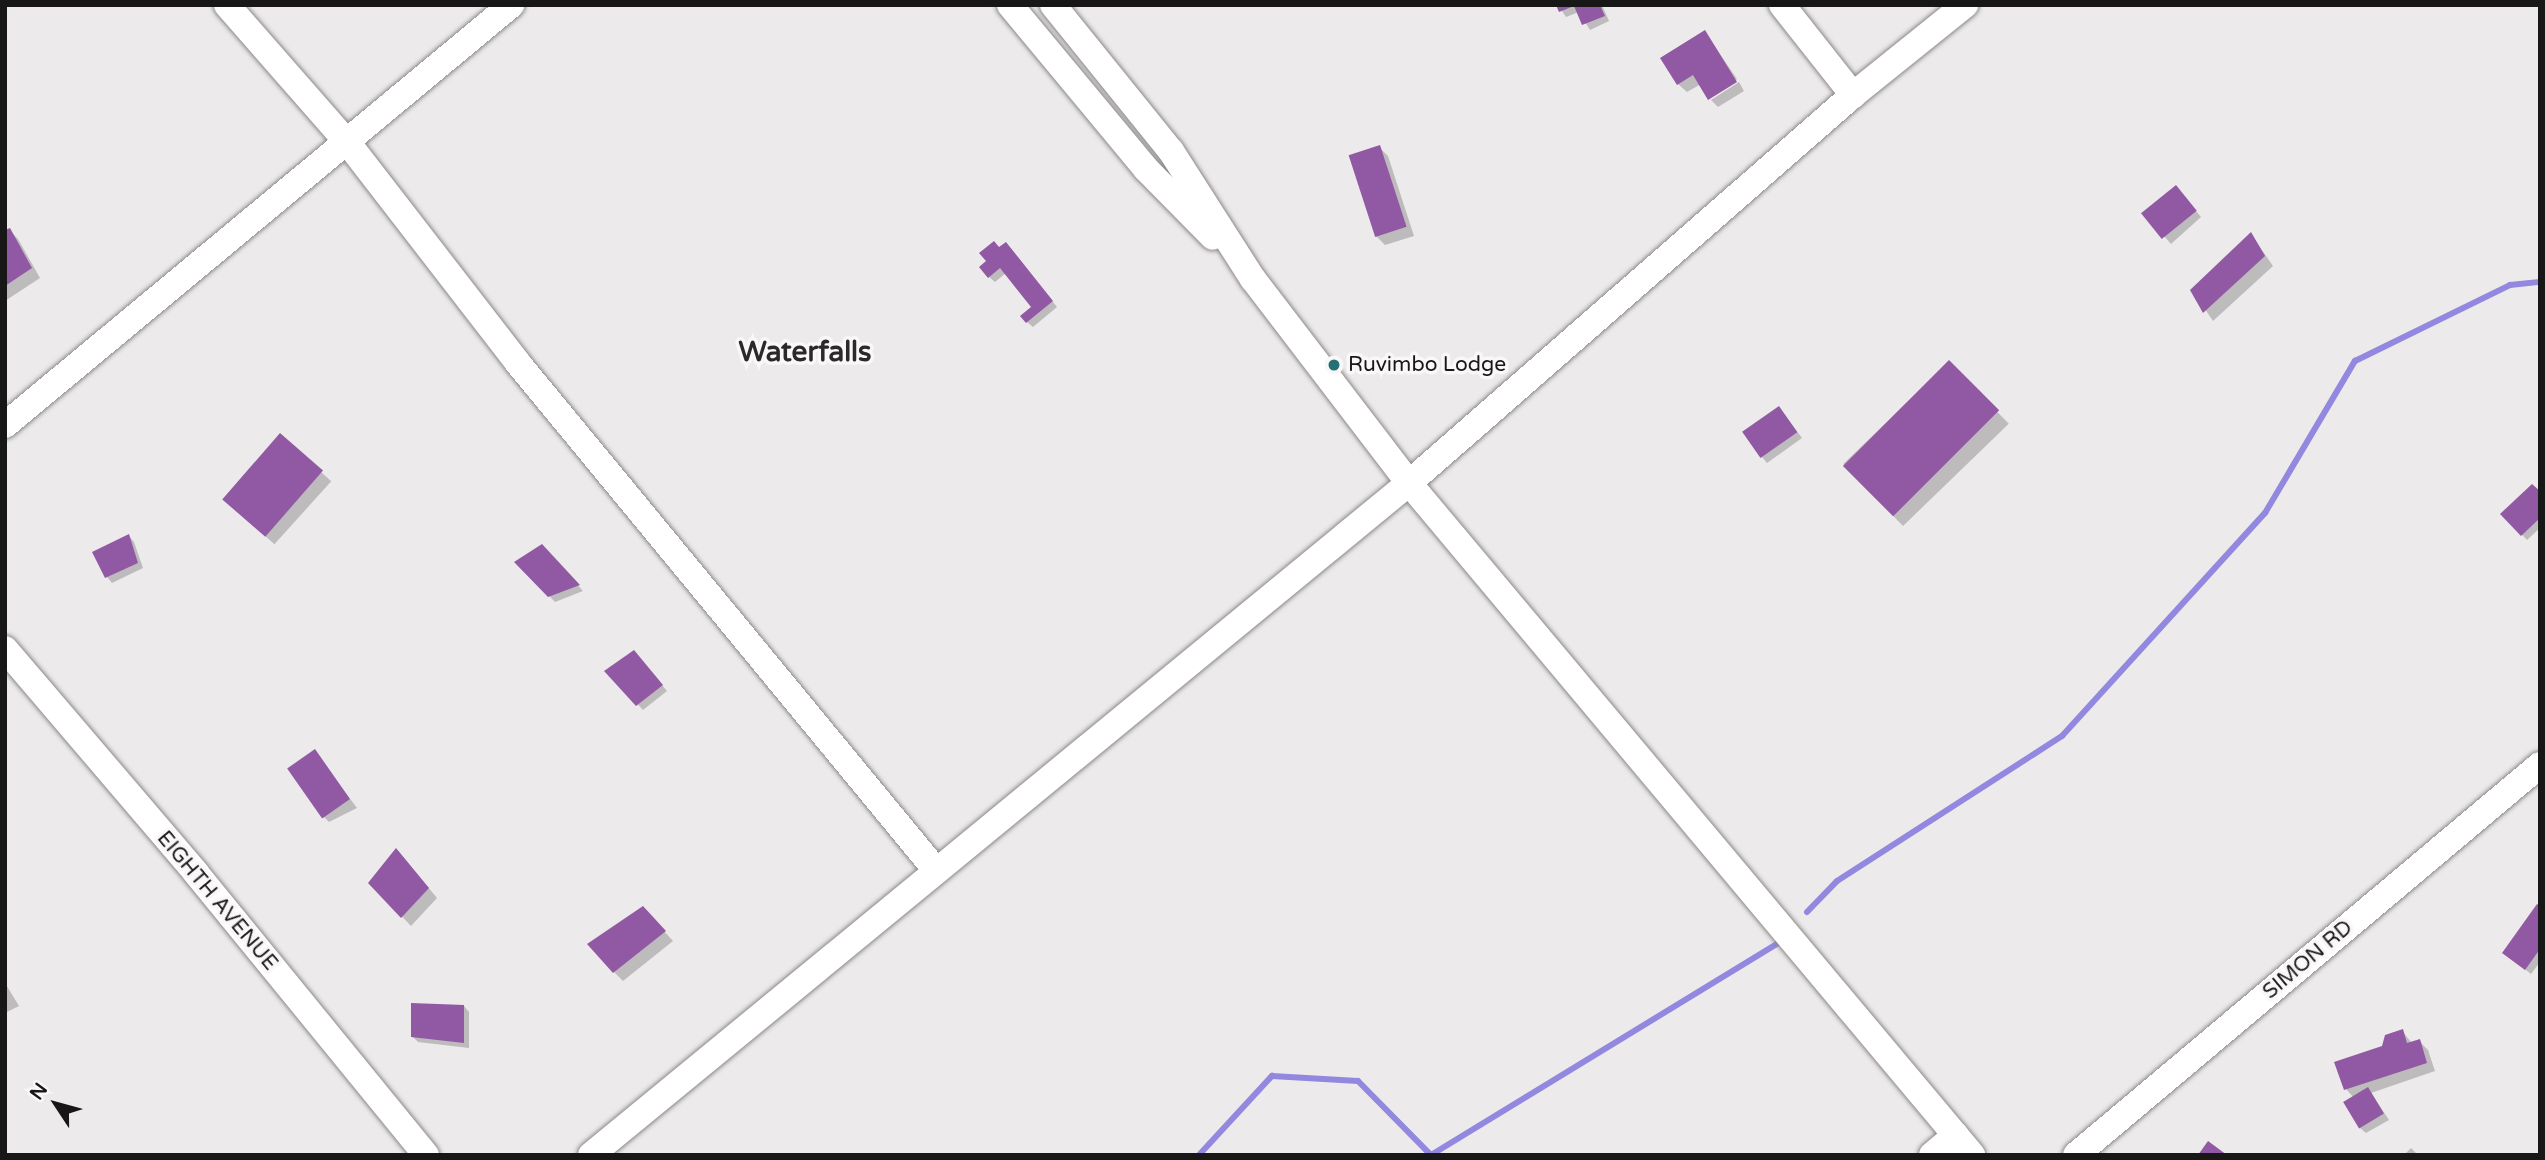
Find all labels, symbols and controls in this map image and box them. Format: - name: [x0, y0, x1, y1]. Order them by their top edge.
- district label: Waterfalls: [738, 335, 872, 369]
- place label: Ruvimbo Lodge: [1348, 352, 1506, 378]
- marker: Ruvimbo Lodge: [1326, 357, 1342, 373]
- street label: EIGHTH AVENUE: [151, 826, 283, 976]
- street label: SIMON RD: [2258, 915, 2358, 1005]
- north arrow: [21, 1069, 91, 1139]
- text: N: [26, 1079, 52, 1104]

